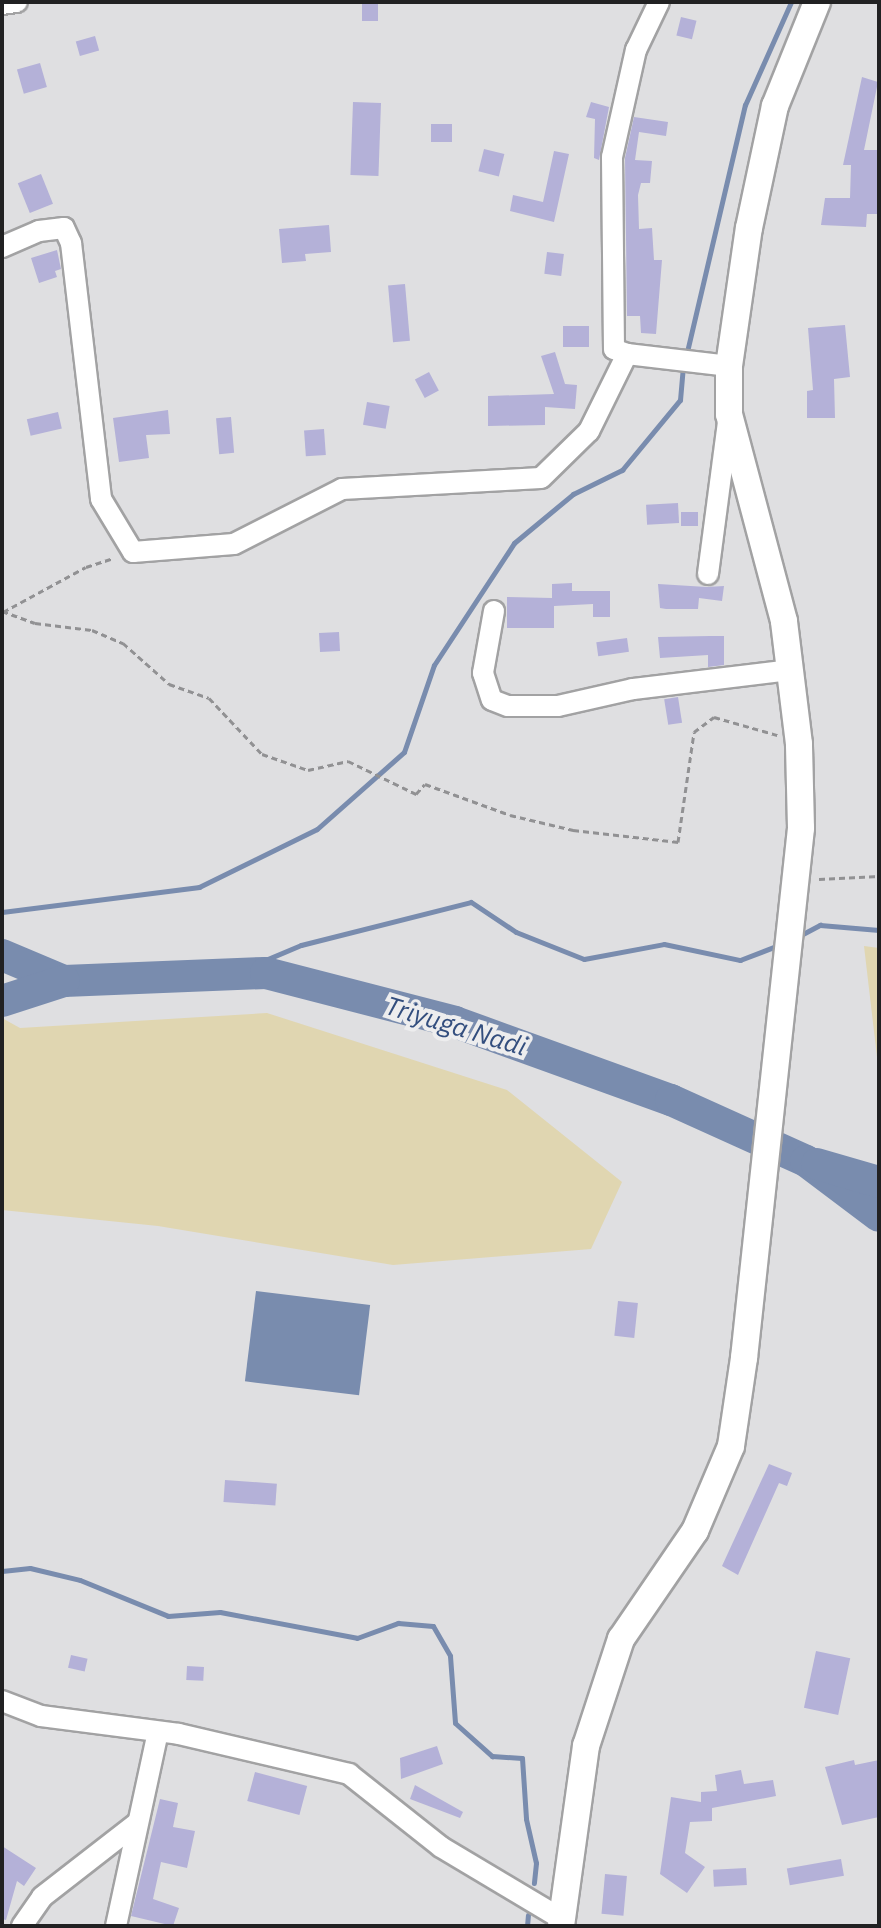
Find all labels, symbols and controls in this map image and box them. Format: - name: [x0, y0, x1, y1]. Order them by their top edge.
- water label: Triyuga Nadi: [381, 990, 531, 1062]

